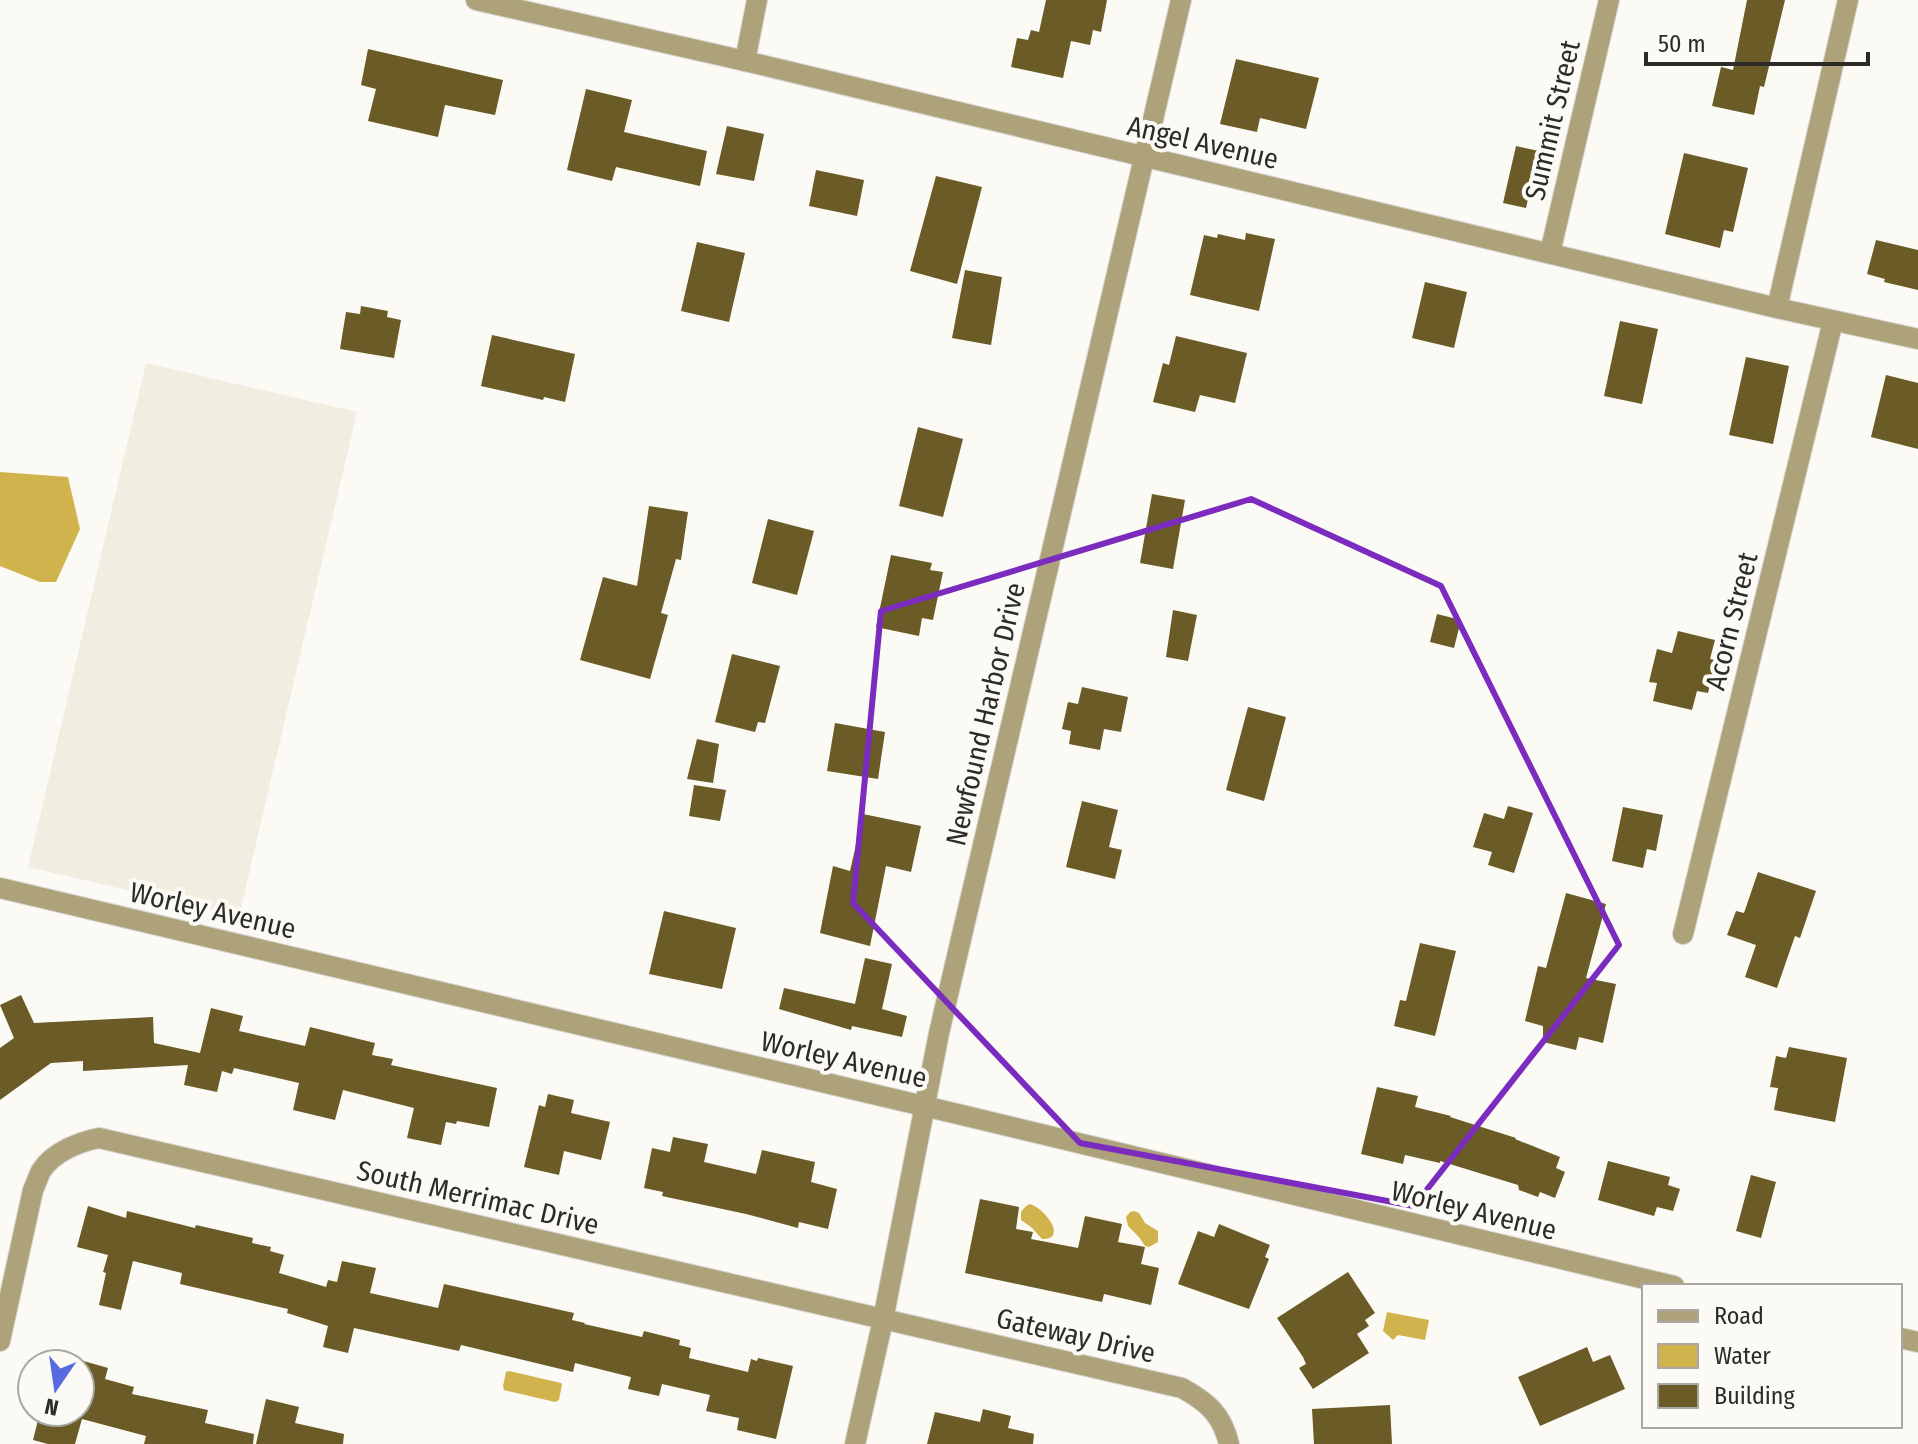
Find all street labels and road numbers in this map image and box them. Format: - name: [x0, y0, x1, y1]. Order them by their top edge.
- street label: Summit Street: [1518, 36, 1587, 203]
- street label: Angel Avenue: [1124, 109, 1282, 176]
- street label: Acorn Street: [1698, 548, 1765, 693]
- street label: Newfound Harbor Drive: [939, 579, 1032, 849]
- street label: Worley Avenue: [127, 875, 299, 946]
- street label: Worley Avenue: [758, 1024, 930, 1095]
- street label: South Merrimac Drive: [354, 1154, 602, 1241]
- street label: Worley Avenue: [1388, 1174, 1560, 1247]
- street label: Gateway Drive: [993, 1301, 1159, 1370]

